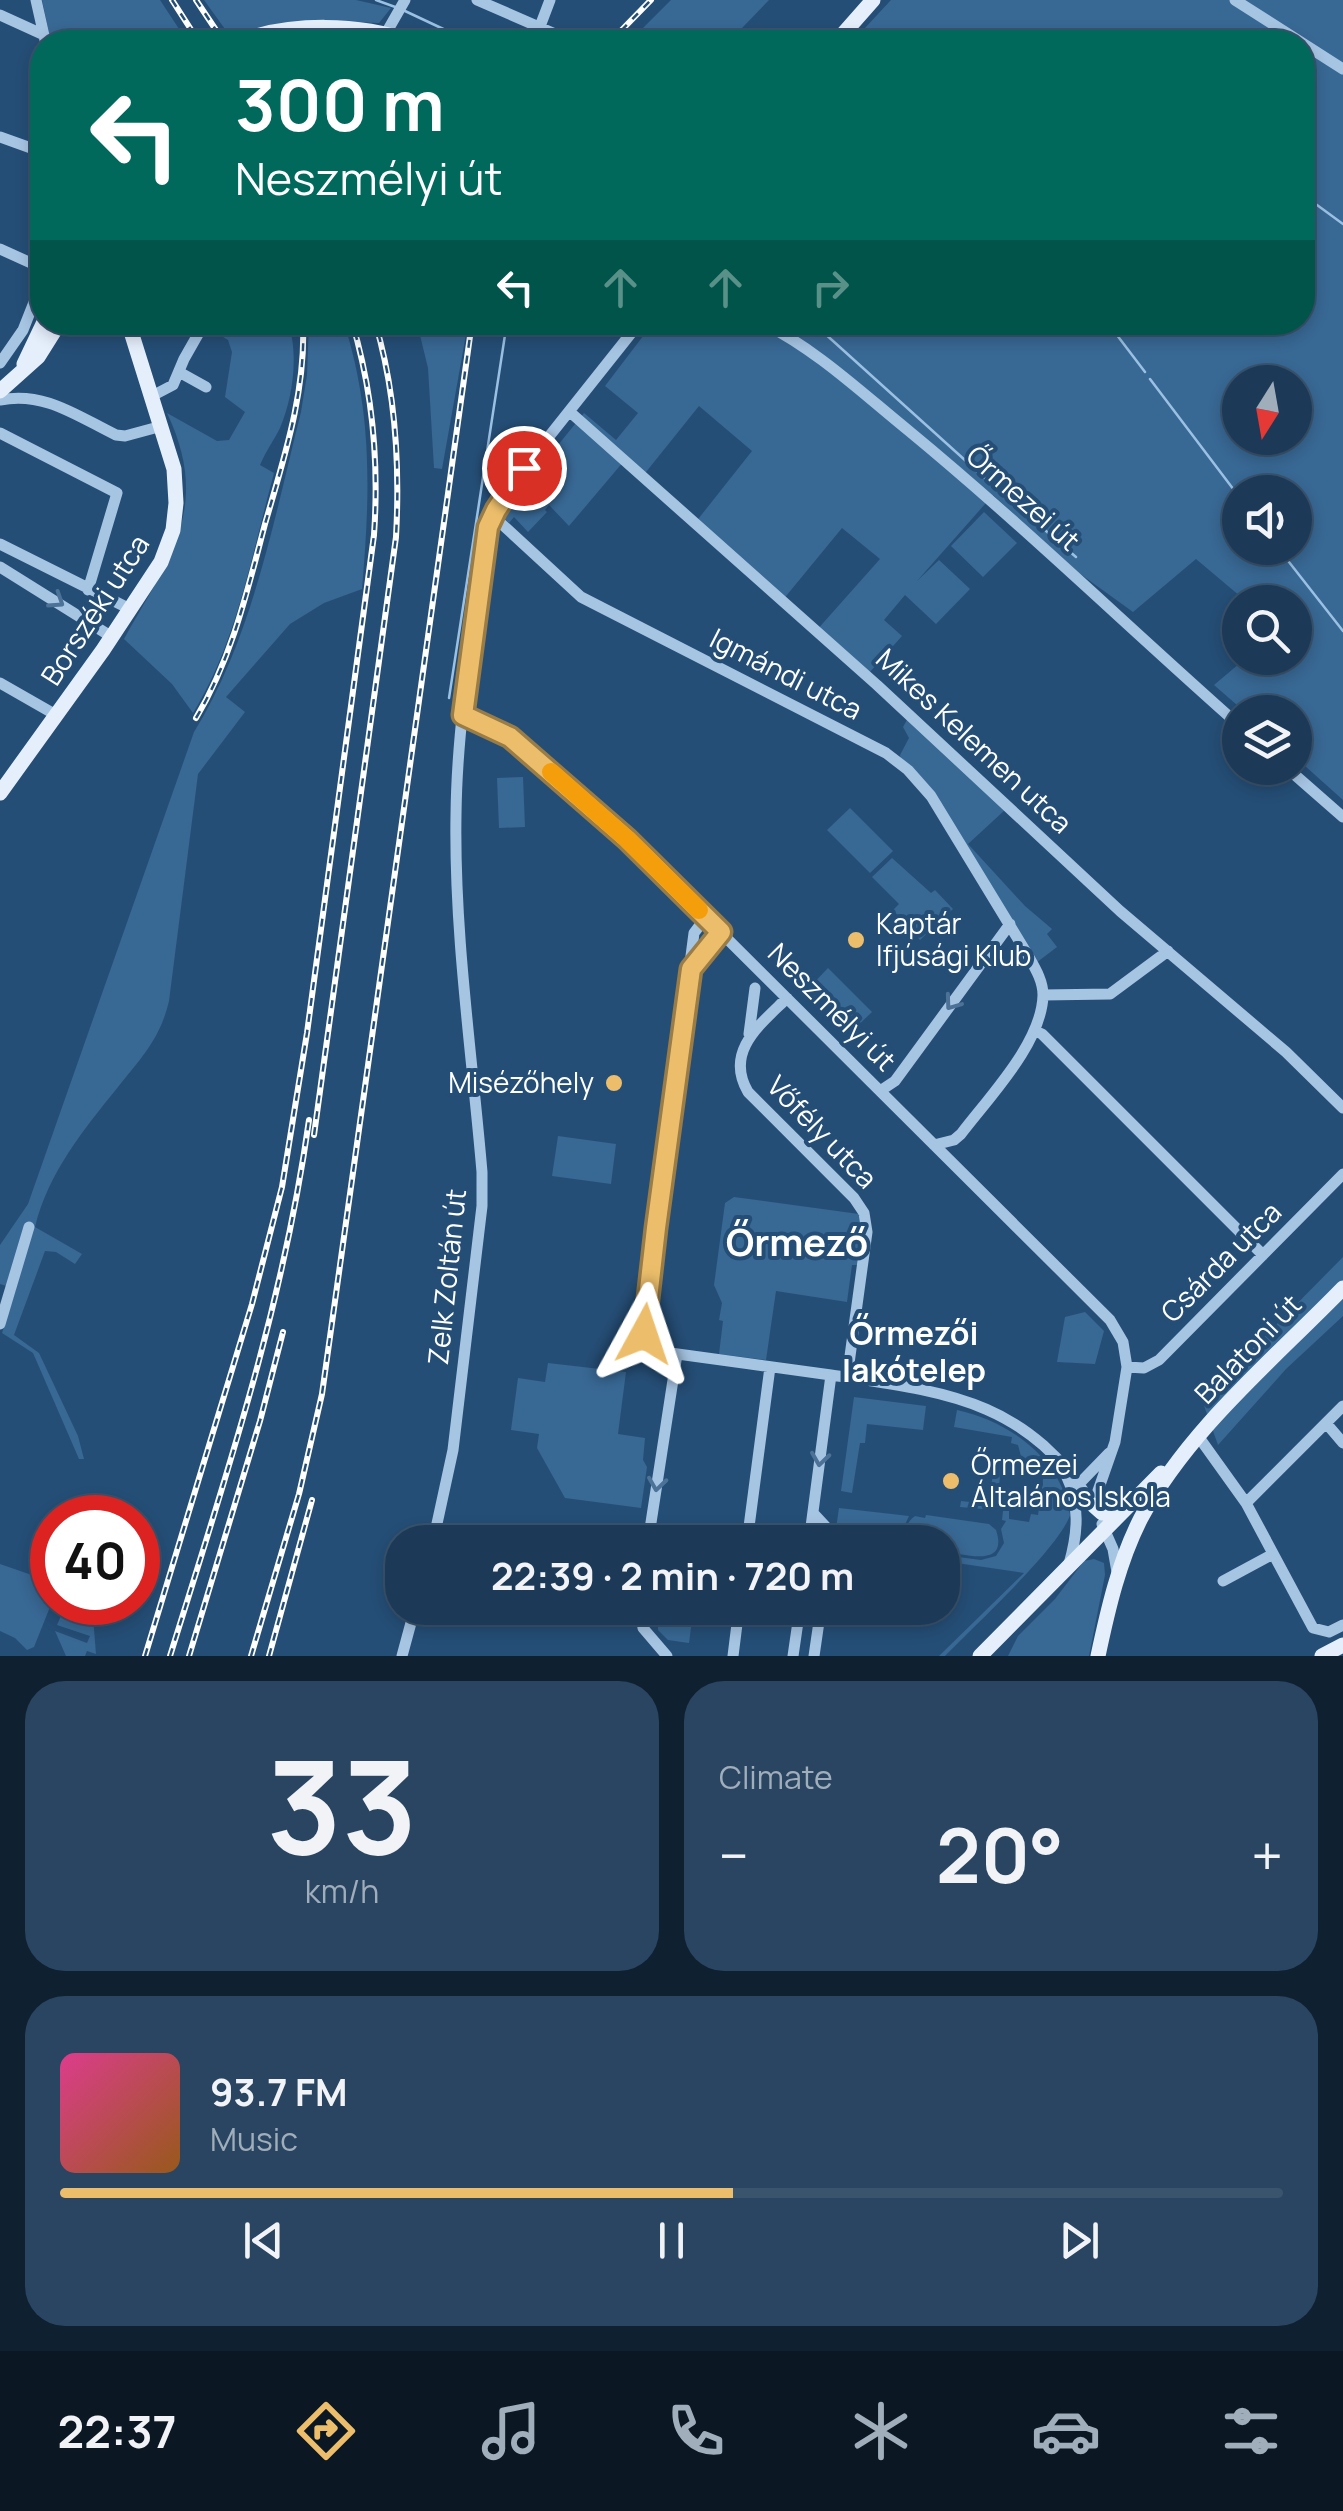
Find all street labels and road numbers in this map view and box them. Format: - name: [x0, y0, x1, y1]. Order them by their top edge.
- street label: Őrmezei út: [959, 436, 1089, 558]
- street label: Borszéki utca: [31, 527, 157, 692]
- street label: Igmándi utca: [704, 619, 869, 728]
- street label: Mikes Kelemen utca: [869, 639, 1081, 841]
- street label: Neszmélyi út: [760, 934, 905, 1079]
- street label: Vőfély utca: [759, 1067, 886, 1196]
- street label: Zelk Zoltán út: [418, 1187, 474, 1367]
- street label: Csárda utca: [1152, 1193, 1289, 1330]
- street label: Balatoni út: [1185, 1285, 1309, 1411]

